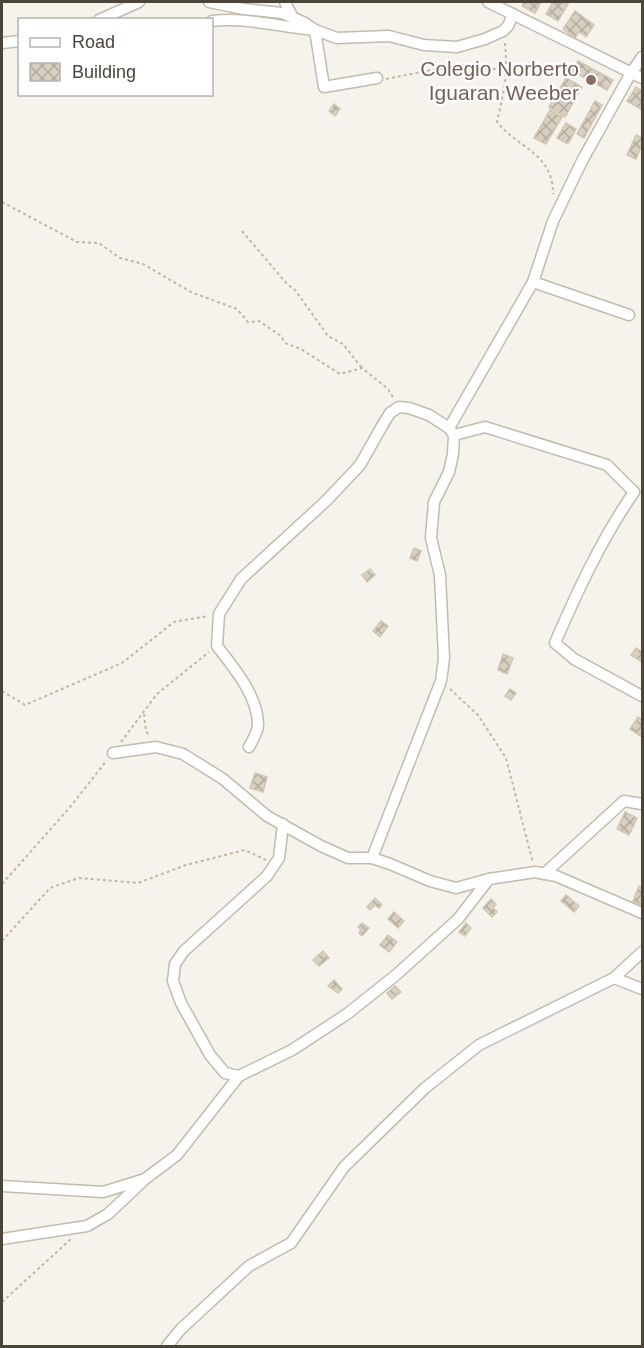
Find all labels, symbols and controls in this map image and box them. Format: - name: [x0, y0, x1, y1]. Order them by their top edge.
- legend: [18, 18, 213, 96]
- text: Road: [72, 32, 115, 52]
- place label: Colegio Norberto Iguaran Weeber: [420, 57, 579, 104]
- text: Building: [72, 62, 136, 82]
- marker: Colegio Norberto Iguaran Weeber: [584, 73, 598, 87]

